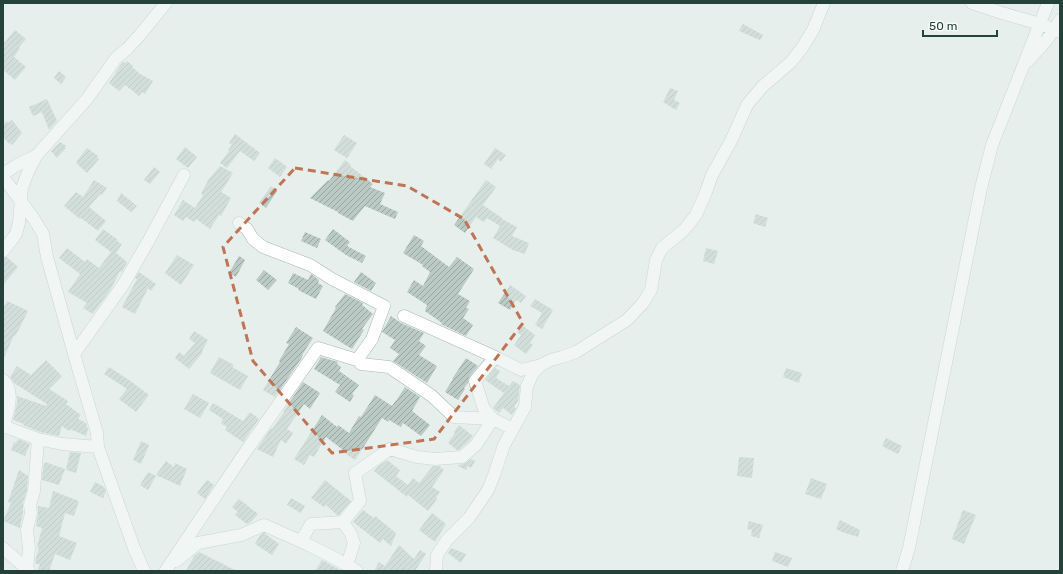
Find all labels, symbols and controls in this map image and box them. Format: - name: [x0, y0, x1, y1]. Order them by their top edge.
- scale bar: [923, 12, 997, 38]
- text: 50 m: [929, 19, 957, 33]

